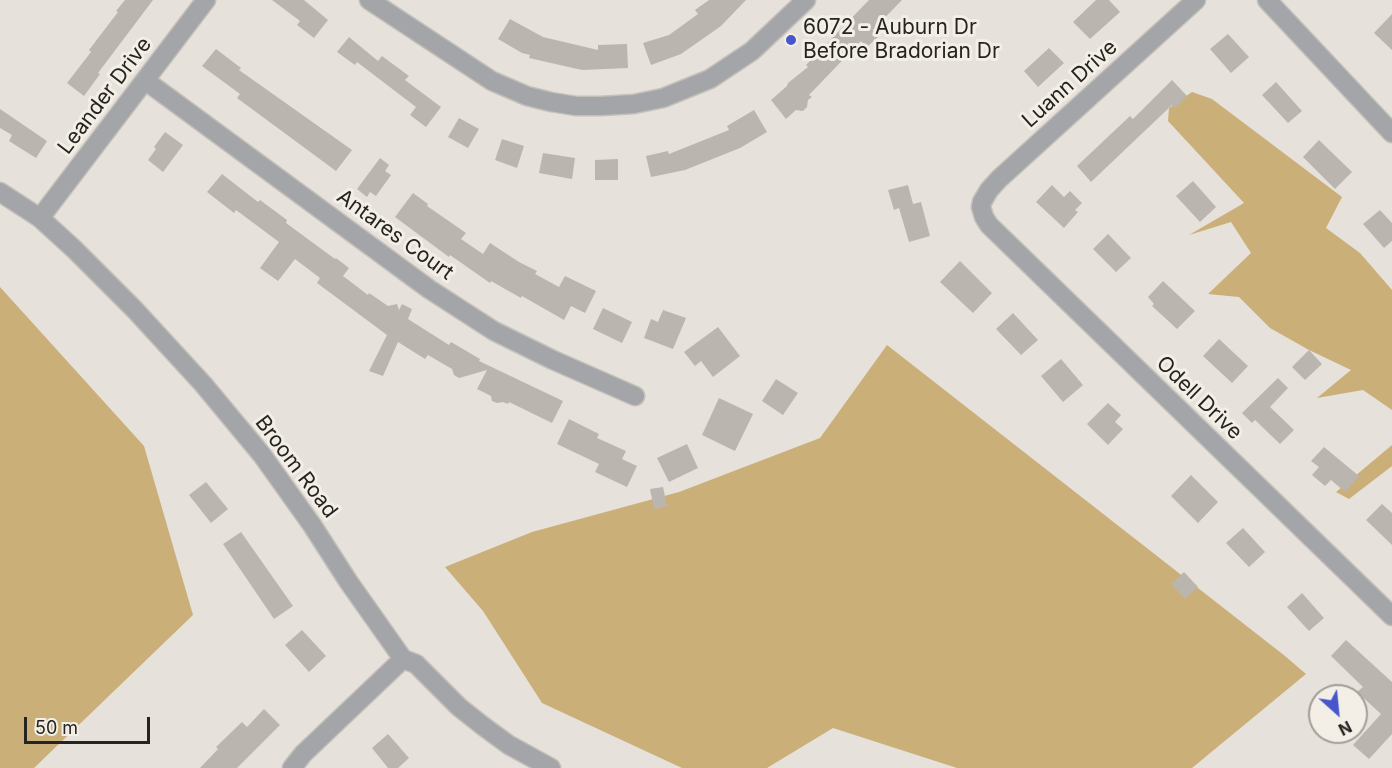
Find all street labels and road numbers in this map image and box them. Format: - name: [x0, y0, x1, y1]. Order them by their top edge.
- street label: Leander Drive: [53, 33, 157, 159]
- street label: Luann Drive: [1017, 35, 1123, 133]
- street label: Antares Court: [332, 184, 458, 286]
- street label: Odell Drive: [1151, 351, 1247, 445]
- street label: Broom Road: [249, 411, 343, 523]

